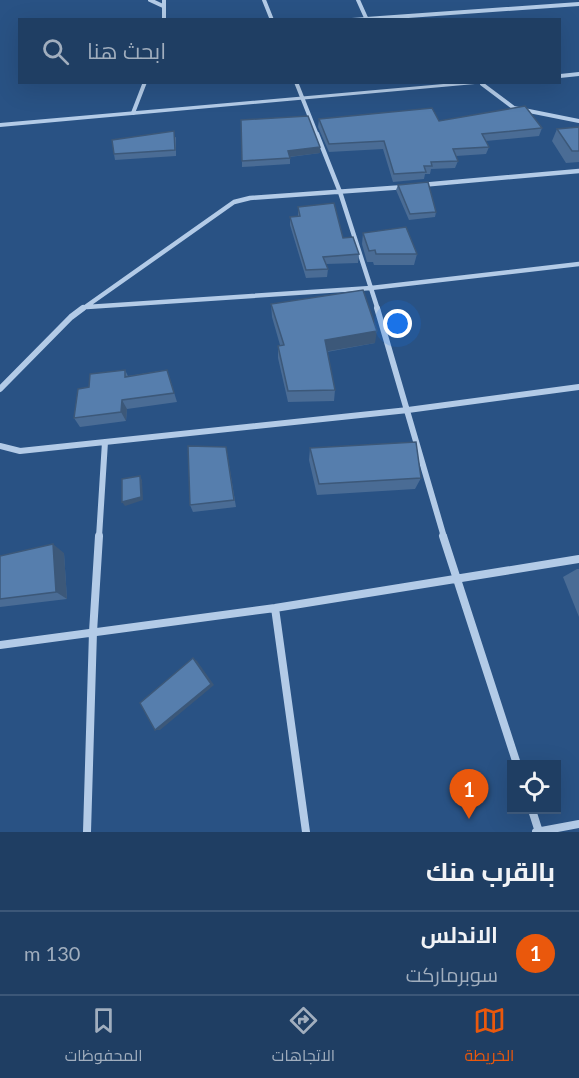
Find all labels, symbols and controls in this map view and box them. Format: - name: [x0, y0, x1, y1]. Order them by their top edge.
- search box: [18, 18, 561, 84]
- icon: search: [39, 35, 72, 68]
- text: ابحث هنا: [87, 37, 166, 64]
- your location: [383, 309, 412, 338]
- map controls: [507, 760, 561, 814]
- button: locate: [507, 760, 561, 814]
- pin: 1: [450, 770, 488, 819]
- text: بالقرب منك: [426, 855, 555, 887]
- text: الاندلس: [421, 921, 498, 948]
- text: 130 m: [24, 941, 80, 965]
- text: 1: [530, 941, 541, 965]
- text: سوبرماركت: [406, 962, 498, 986]
- tab: المحفوظات: [65, 1004, 143, 1070]
- tab: الاتجاهات: [272, 1004, 335, 1070]
- tab: الخريطة: [464, 1004, 514, 1070]

